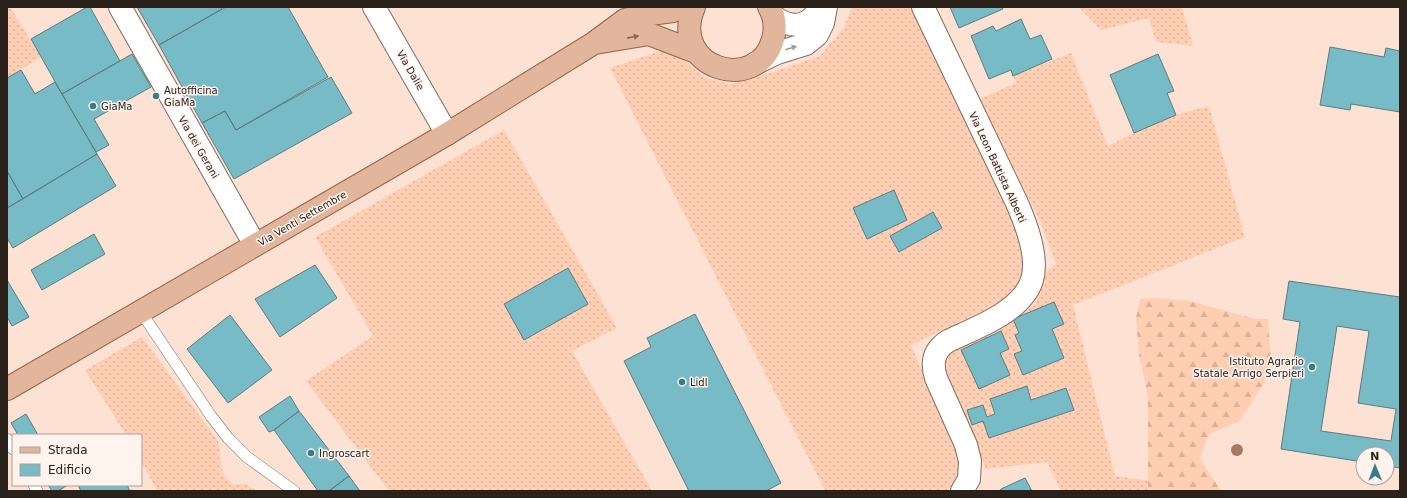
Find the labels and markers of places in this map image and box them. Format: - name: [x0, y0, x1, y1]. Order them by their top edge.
- place label: Autofficina GiaMa: [164, 85, 218, 108]
- marker: Autofficina GiaMa: [151, 91, 161, 101]
- marker: GiaMa: [88, 101, 98, 111]
- place label: GiaMa: [101, 101, 132, 112]
- place label: Istituto Agrario Statale Arrigo Serpieri: [1193, 356, 1304, 379]
- marker: Istituto Agrario Statale Arrigo Serpieri: [1307, 362, 1317, 372]
- marker: Lidl: [677, 377, 687, 387]
- place label: Lidl: [690, 377, 707, 388]
- marker: Ingroscart: [306, 448, 316, 458]
- place label: Ingroscart: [319, 448, 370, 459]

